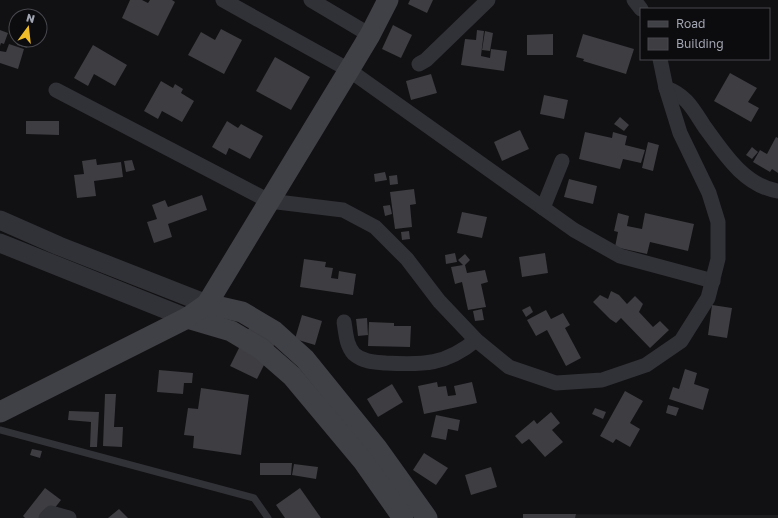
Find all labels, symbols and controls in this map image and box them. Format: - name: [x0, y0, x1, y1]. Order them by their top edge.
- north arrow: [8, 8, 48, 48]
- legend: [640, 8, 770, 60]
- text: N: [25, 10, 36, 25]
- text: Road: [676, 16, 705, 31]
- text: Building: [676, 36, 724, 51]

